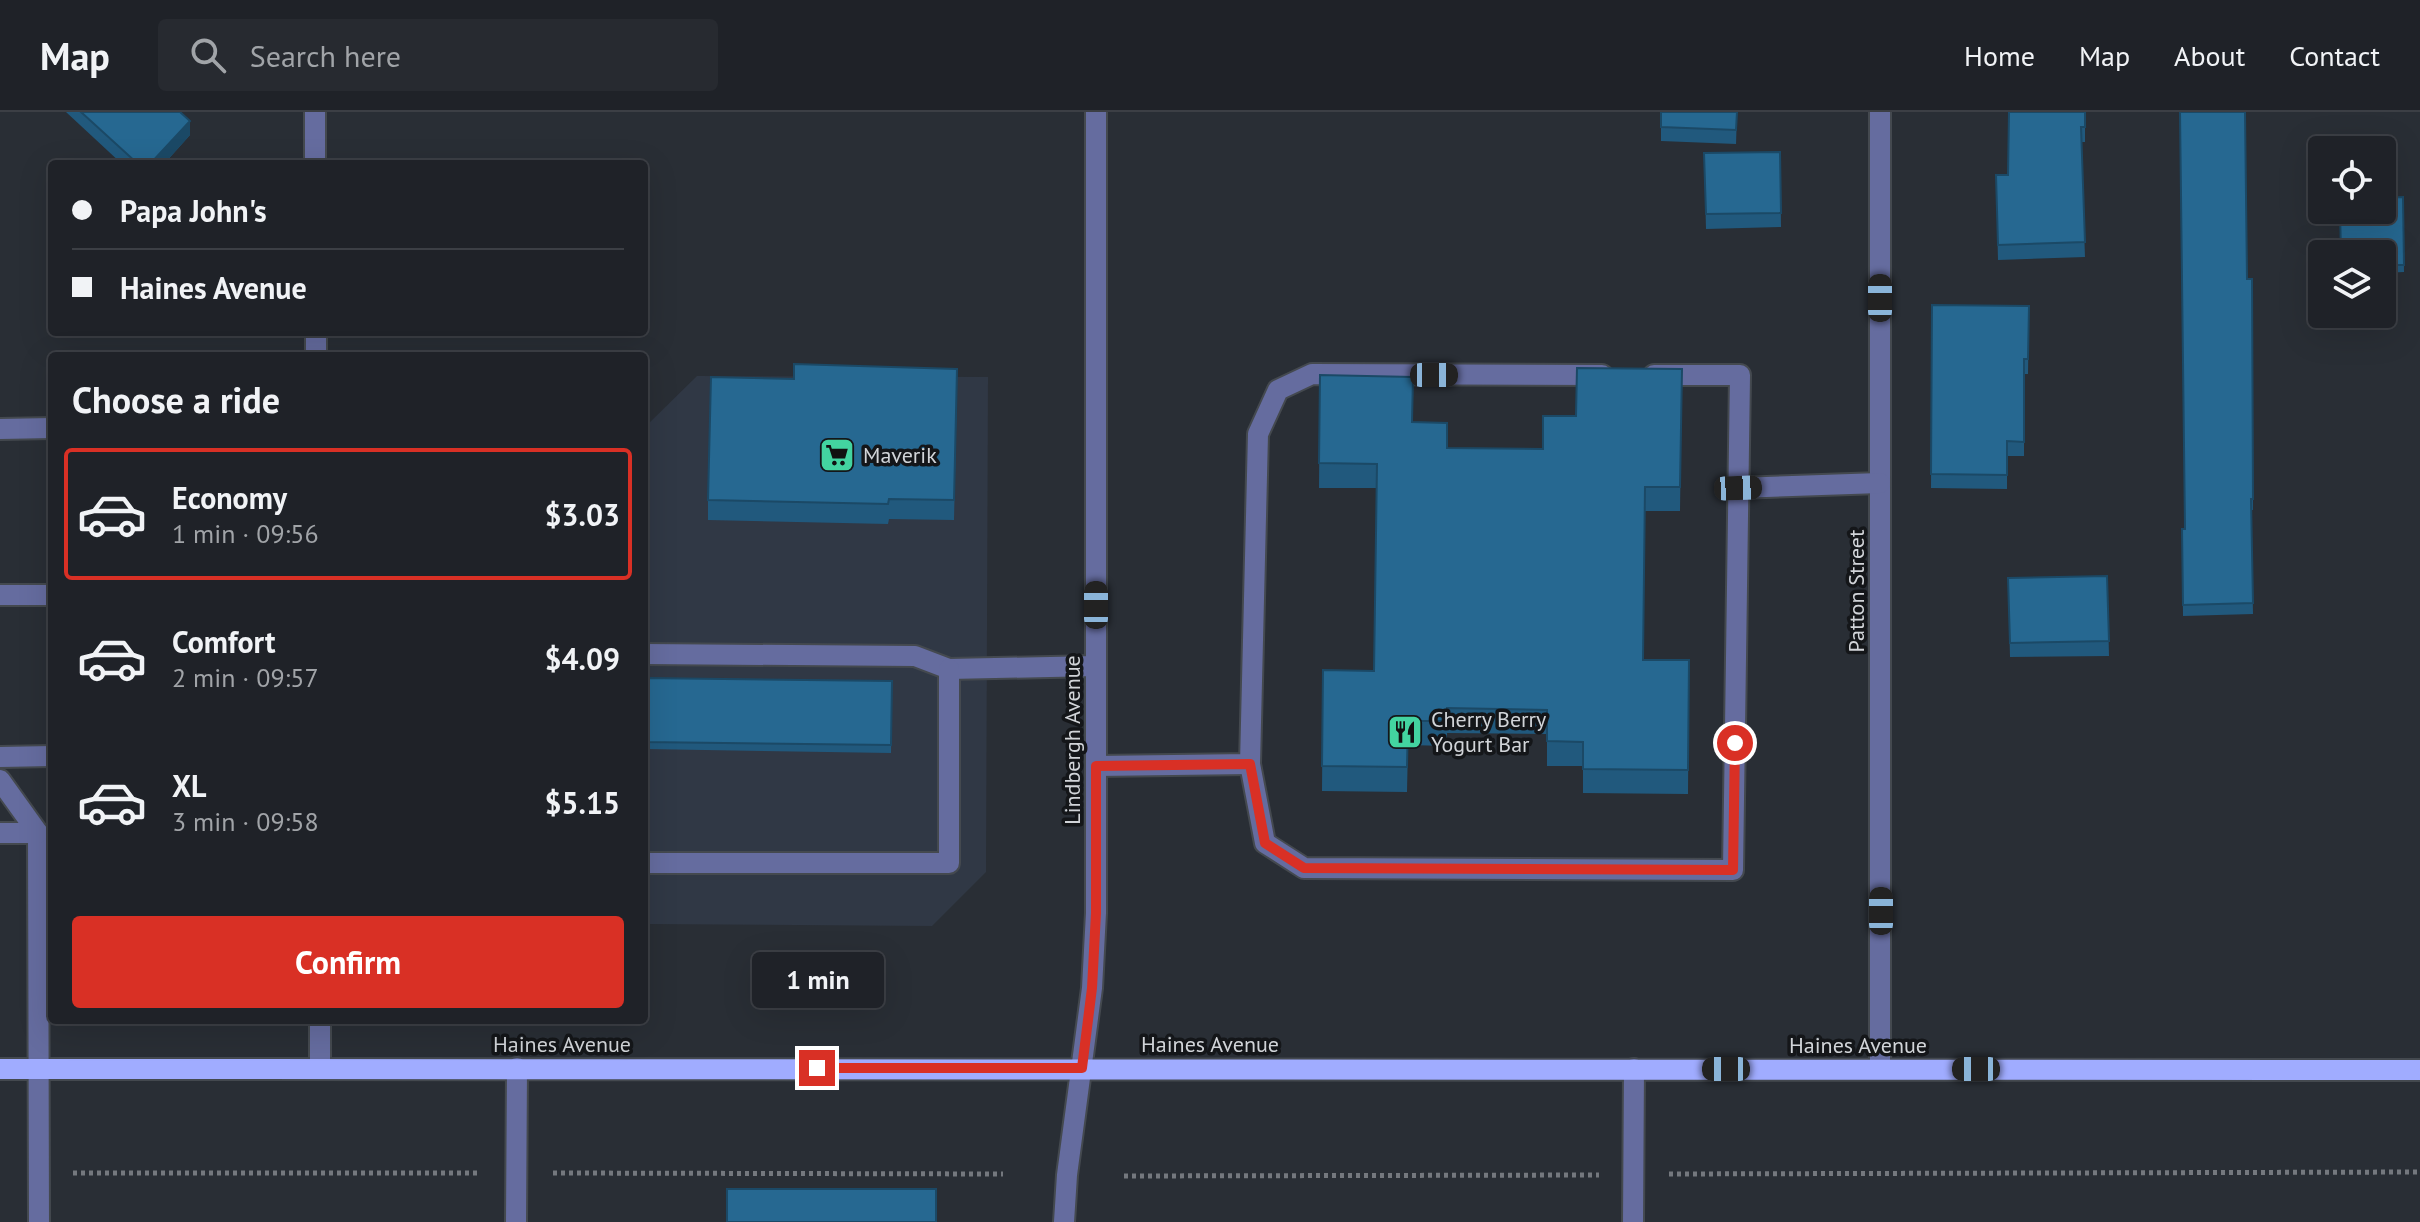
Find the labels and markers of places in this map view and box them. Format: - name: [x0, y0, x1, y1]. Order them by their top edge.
- supermarket icon: Maverik: [818, 436, 856, 474]
- place label: Maverik: [863, 441, 937, 469]
- place label: Cherry Berry Yogurt Bar: [1431, 705, 1547, 758]
- restaurant icon: Cherry Berry Yogurt Bar: [1386, 713, 1424, 751]

